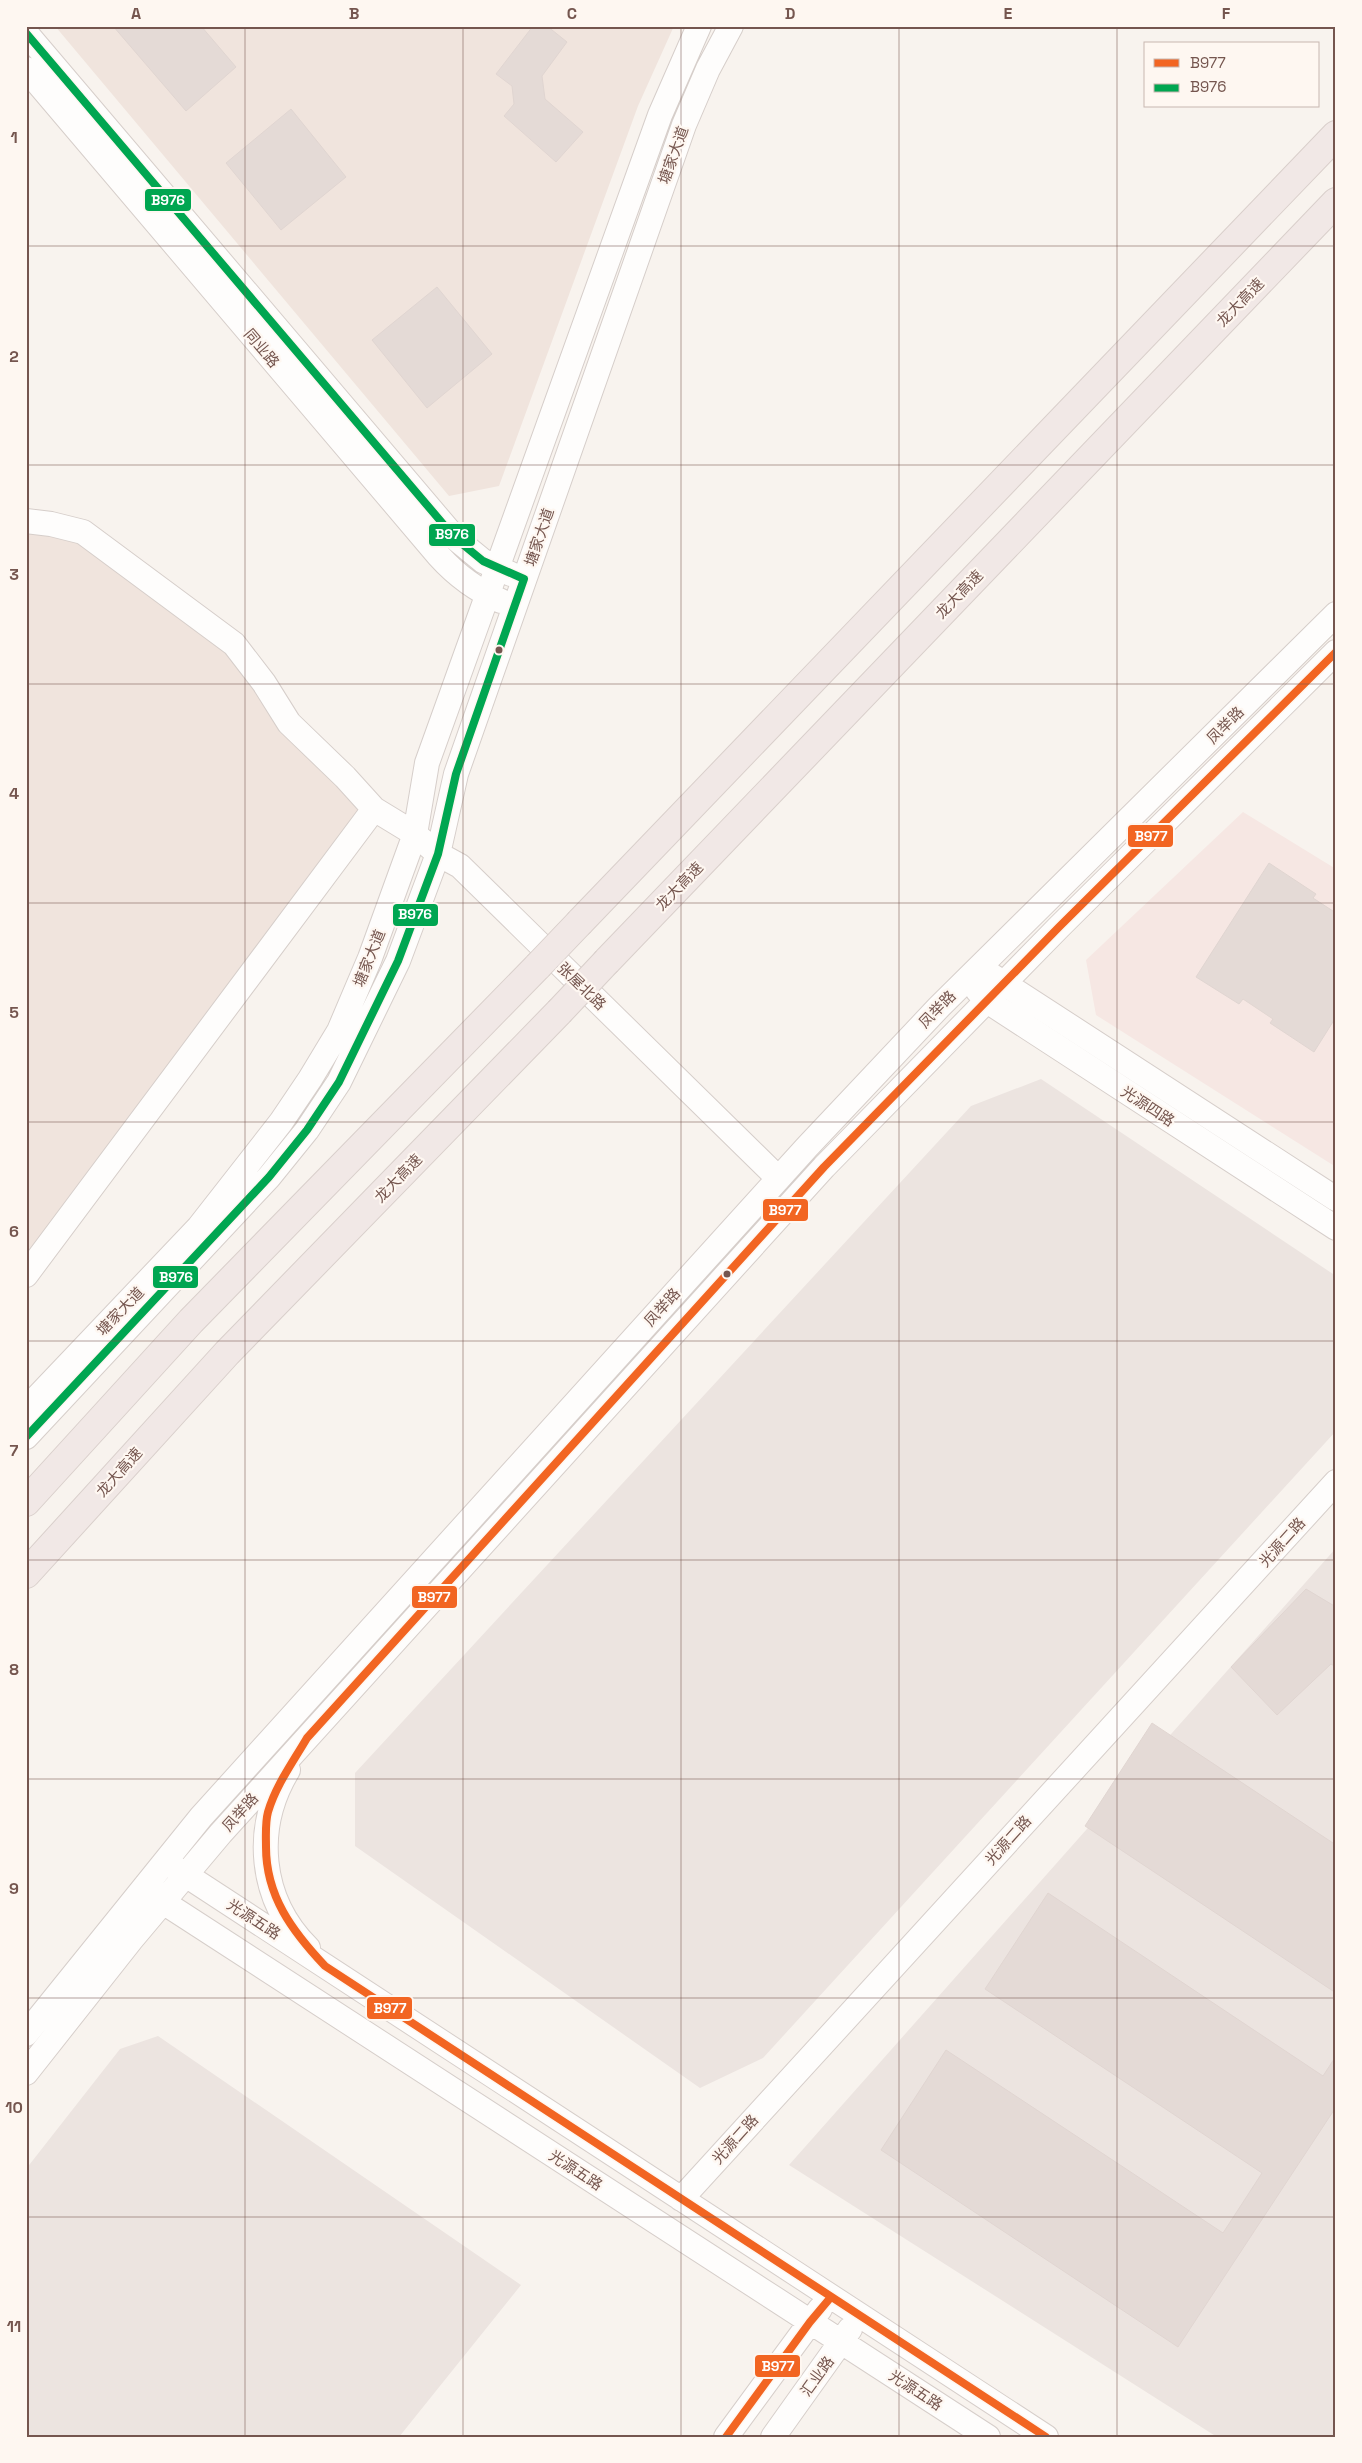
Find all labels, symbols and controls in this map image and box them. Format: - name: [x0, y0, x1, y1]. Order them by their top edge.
- text: A: [131, 3, 141, 24]
- text: B: [349, 3, 359, 24]
- text: C: [567, 3, 577, 24]
- text: D: [785, 3, 795, 24]
- text: E: [1004, 3, 1013, 24]
- text: F: [1222, 3, 1231, 24]
- legend: [1144, 42, 1320, 108]
- text: B977: [1190, 53, 1226, 72]
- text: B976: [1190, 77, 1226, 96]
- street label: 塘家大道: [654, 124, 692, 186]
- text: 1: [10, 127, 18, 148]
- line badge: B976: [144, 188, 192, 212]
- text: B976: [151, 191, 185, 209]
- street label: 龙大高速: [1212, 274, 1268, 330]
- street label: 同业路: [240, 325, 284, 371]
- text: 2: [9, 346, 19, 367]
- street label: 塘家大道: [520, 506, 558, 568]
- line badge: B976: [428, 523, 476, 547]
- text: B976: [435, 525, 469, 543]
- text: 3: [9, 564, 19, 585]
- street label: 龙大高速: [931, 566, 987, 622]
- unlabelled marker: [494, 645, 504, 655]
- street label: 凤举路: [1202, 702, 1248, 748]
- text: 4: [9, 783, 19, 804]
- line badge: B977: [1127, 824, 1174, 848]
- text: B977: [1134, 827, 1168, 845]
- street label: 龙大高速: [651, 858, 707, 914]
- line badge: B976: [392, 903, 439, 927]
- text: B976: [398, 905, 432, 923]
- street label: 塘家大道: [349, 927, 389, 989]
- street label: 张屋北路: [554, 958, 610, 1014]
- street label: 凤举路: [915, 986, 959, 1032]
- text: 5: [9, 1002, 19, 1023]
- street label: 光源四路: [1118, 1082, 1178, 1130]
- street label: 龙大高速: [370, 1150, 426, 1206]
- line badge: B977: [762, 1198, 809, 1222]
- text: B977: [768, 1201, 802, 1219]
- text: 6: [9, 1221, 19, 1242]
- line badge: B976: [152, 1265, 199, 1289]
- text: B976: [159, 1268, 193, 1286]
- unlabelled marker: [722, 1269, 732, 1279]
- street label: 塘家大道: [92, 1283, 148, 1339]
- street label: 凤举路: [640, 1284, 684, 1330]
- text: 7: [10, 1440, 19, 1461]
- street label: 龙大高速: [92, 1443, 146, 1501]
- street label: 光源二路: [1255, 1513, 1309, 1571]
- line badge: B977: [411, 1585, 458, 1609]
- text: B977: [417, 1588, 451, 1606]
- text: 8: [9, 1659, 19, 1680]
- street label: 凤举路: [218, 1789, 262, 1835]
- street label: 光源二路: [981, 1811, 1035, 1869]
- text: 9: [9, 1878, 19, 1899]
- street label: 光源五路: [224, 1895, 284, 1943]
- line badge: B977: [366, 1996, 413, 2020]
- text: B977: [373, 1999, 407, 2017]
- text: 10: [5, 2097, 23, 2118]
- street label: 光源二路: [708, 2110, 762, 2168]
- street label: 光源五路: [546, 2146, 606, 2194]
- text: 11: [7, 2316, 21, 2337]
- street label: 汇业路: [796, 2352, 838, 2400]
- line badge: B977: [754, 2354, 801, 2378]
- text: B977: [761, 2357, 795, 2375]
- street label: 光源五路: [886, 2366, 946, 2414]

